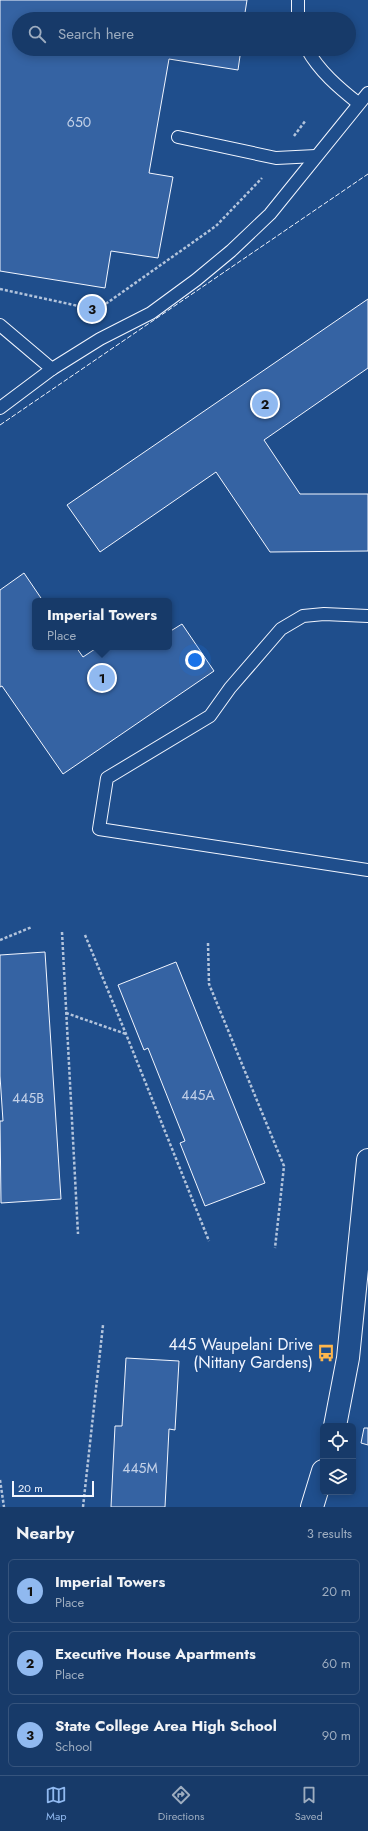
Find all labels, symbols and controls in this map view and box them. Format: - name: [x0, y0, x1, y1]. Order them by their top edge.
- search box: [12, 12, 356, 56]
- icon: search: [26, 23, 48, 45]
- text: Search here: [58, 23, 134, 45]
- house number: 650: [67, 112, 91, 132]
- pin: 3: [79, 294, 105, 324]
- pin: 2: [252, 389, 278, 419]
- popup: [32, 598, 172, 650]
- text: Imperial Towers: [47, 604, 157, 626]
- text: Place: [47, 626, 76, 645]
- your location: [185, 650, 205, 670]
- pin: 1: [89, 663, 115, 693]
- house number: 445A: [181, 1085, 215, 1105]
- house number: 445B: [12, 1088, 44, 1108]
- place label: 445 Waupelani Drive (Nittany Gardens): [169, 1333, 313, 1374]
- bus stop icon: 445 Waupelani Drive (Nittany Gardens): [316, 1343, 336, 1363]
- map controls: [320, 1423, 356, 1495]
- button: locate: [320, 1423, 356, 1459]
- house number: 445M: [122, 1458, 158, 1478]
- button: layers: [320, 1459, 356, 1495]
- scale bar: [12, 1479, 94, 1498]
- text: 20 m: [18, 1480, 43, 1496]
- text: Nearby: [16, 1521, 74, 1545]
- text: 3 results: [307, 1524, 352, 1543]
- text: Imperial Towers: [55, 1571, 165, 1593]
- text: 1: [27, 1582, 33, 1601]
- text: 20 m: [322, 1582, 351, 1601]
- text: Place: [55, 1593, 84, 1612]
- text: Executive House Apartments: [55, 1643, 256, 1665]
- text: 2: [26, 1654, 34, 1673]
- text: 60 m: [322, 1654, 351, 1673]
- text: Place: [55, 1665, 84, 1684]
- text: State College Area High School: [55, 1715, 277, 1737]
- text: 3: [26, 1726, 34, 1745]
- text: 90 m: [322, 1726, 351, 1745]
- text: School: [55, 1737, 92, 1756]
- tab: Map: [45, 1784, 67, 1824]
- tab: Directions: [158, 1784, 204, 1824]
- tab: Saved: [295, 1784, 323, 1824]

